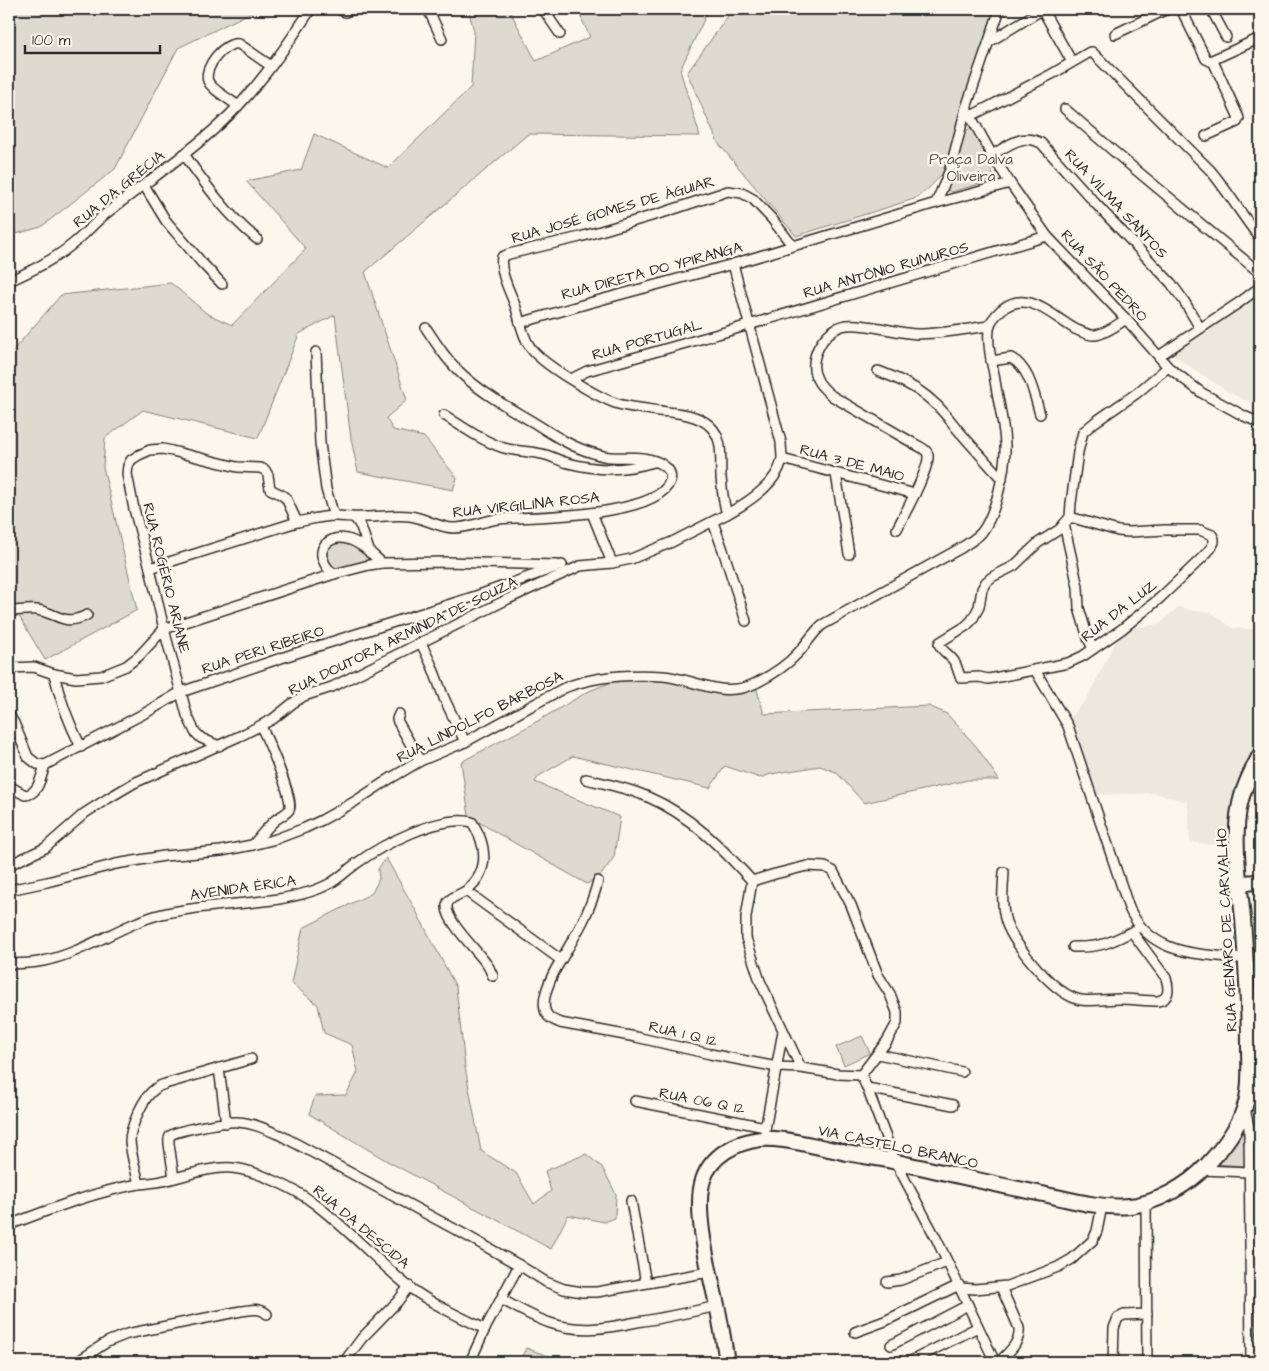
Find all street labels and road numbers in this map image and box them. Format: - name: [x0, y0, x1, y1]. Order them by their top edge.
- street label: RUA DA GRÉCIA: [69, 145, 170, 233]
- street label: RUA VILMA SANTOS: [1060, 145, 1173, 264]
- street label: RUA JOSÉ GOMES DE ÁGUIAR: [509, 171, 717, 249]
- street label: RUA SÃO PEDRO: [1056, 225, 1152, 327]
- street label: RUA ANTÔNIO RUMUROS: [801, 236, 972, 304]
- street label: RUA DIRETA DO YPIRANGA: [559, 237, 745, 305]
- street label: RUA PORTUGAL: [590, 314, 705, 366]
- street label: RUA 3 DE MAIO: [797, 439, 907, 487]
- street label: RUA VIRGILINA ROSA: [452, 487, 601, 523]
- street label: RUA ROGÉRIO ARIANE: [137, 501, 195, 655]
- street label: RUA DOUTORA ARMINDA DE SOUZA: [285, 571, 521, 701]
- street label: RUA DA LUZ: [1077, 575, 1161, 647]
- street label: RUA PERI RIBEIRO: [199, 620, 327, 680]
- street label: RUA LINDOLFO BARBOSA: [393, 666, 567, 768]
- street label: RUA GENARO DE CARVALHO: [1211, 828, 1243, 1032]
- street label: AVENIDA ÉRICA: [189, 870, 298, 906]
- street label: RUA 1 Q 12: [647, 1016, 720, 1052]
- street label: RUA 06 Q 12: [657, 1082, 747, 1120]
- street label: VIA CASTELO BRANCO: [816, 1120, 980, 1174]
- street label: RUA DA DESCIDA: [308, 1180, 414, 1274]

